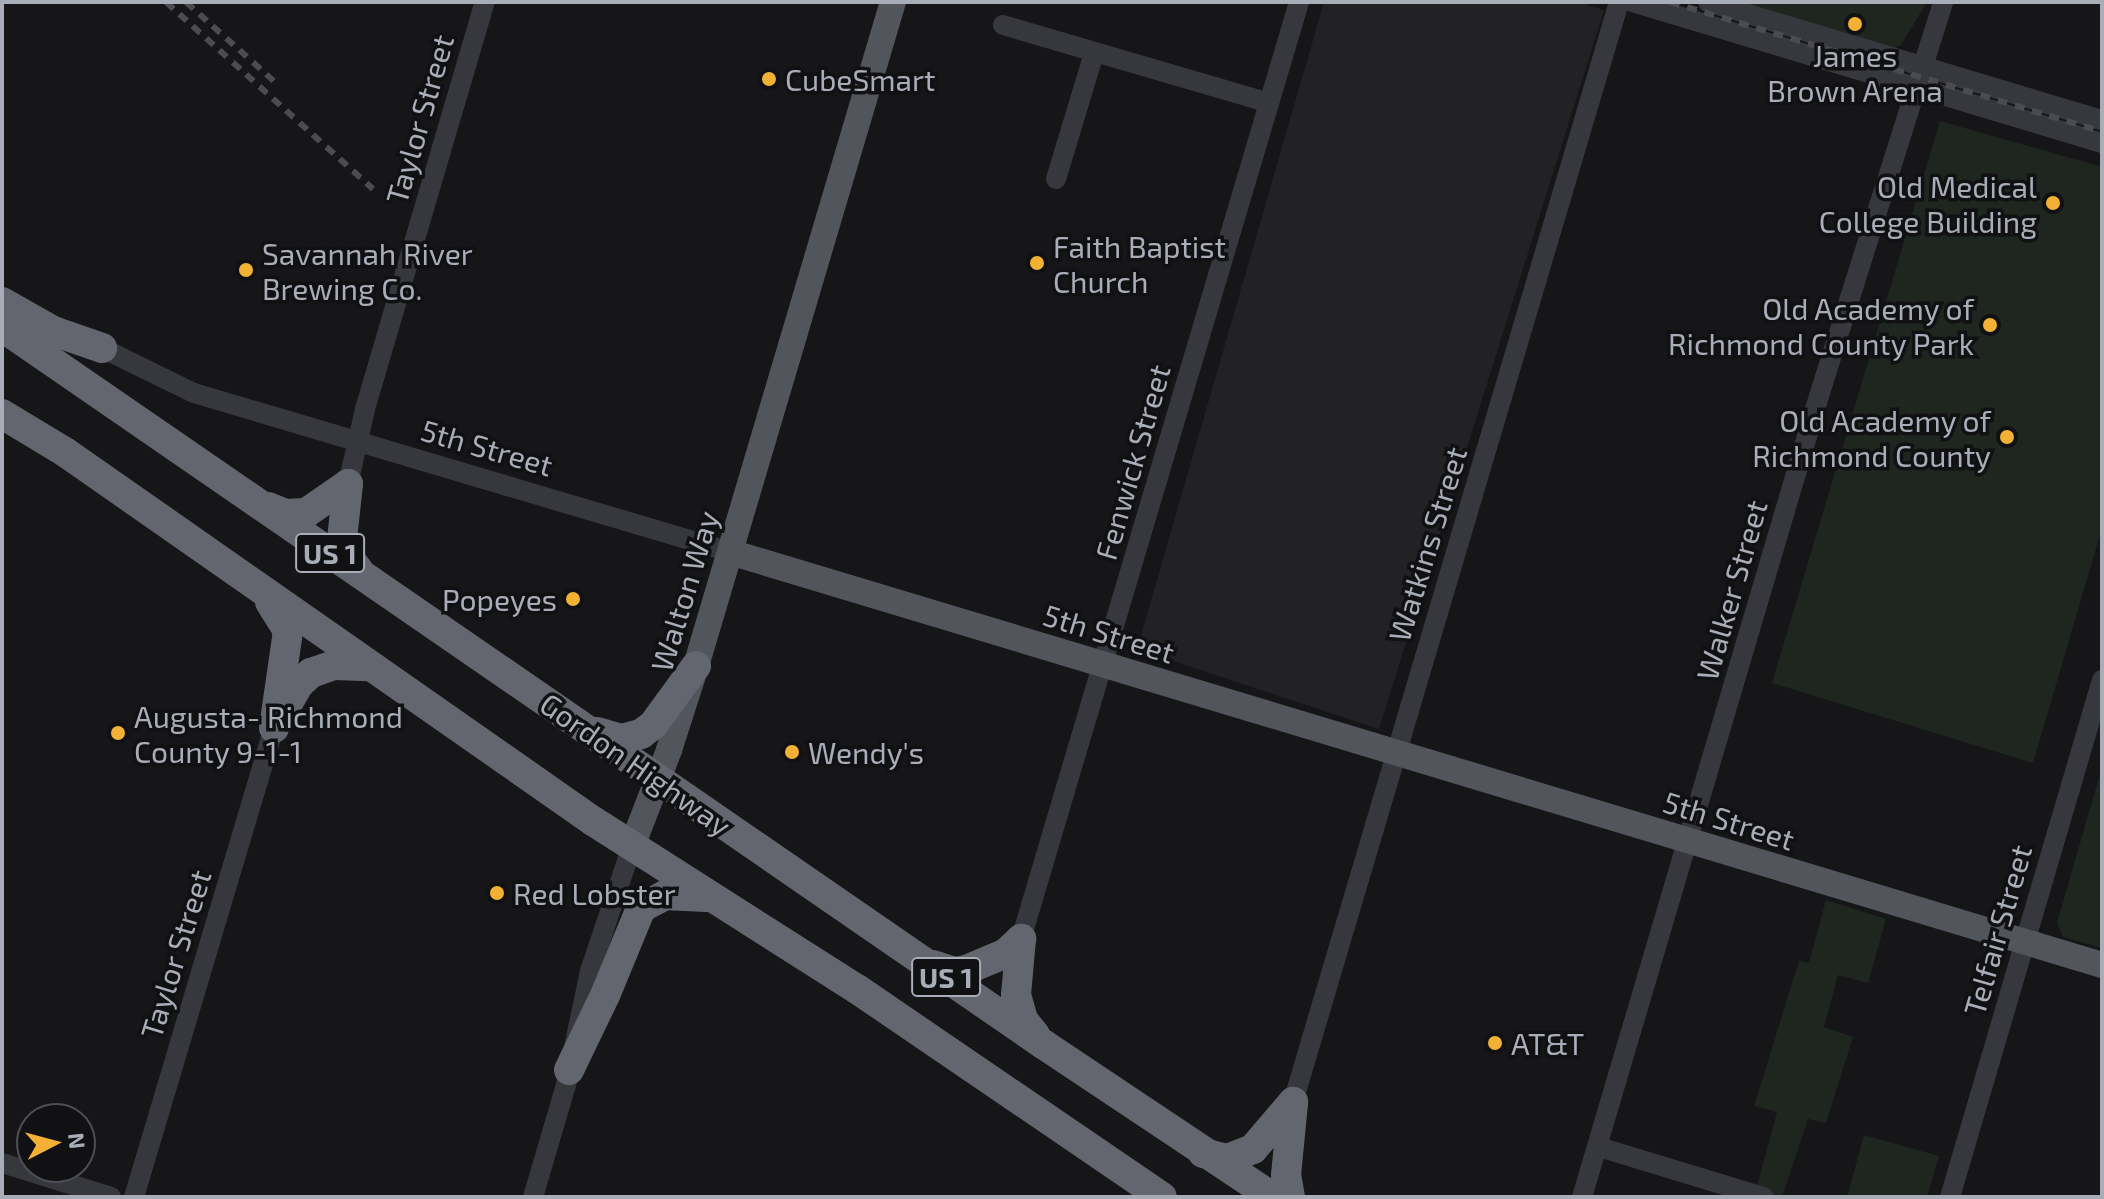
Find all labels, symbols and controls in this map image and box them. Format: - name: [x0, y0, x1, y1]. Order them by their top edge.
- marker: James Brown Arena: [1846, 15, 1864, 33]
- street label: Taylor Street: [378, 30, 460, 208]
- place label: James Brown Arena: [1767, 37, 1943, 108]
- place label: CubeSmart: [785, 61, 935, 97]
- marker: CubeSmart: [760, 70, 778, 88]
- place label: Old Medical College Building: [1819, 168, 2037, 238]
- marker: Old Medical College Building: [2044, 194, 2062, 212]
- place label: Faith Baptist Church: [1053, 228, 1226, 298]
- place label: Savannah River Brewing Co.: [262, 235, 473, 306]
- marker: Faith Baptist Church: [1028, 254, 1046, 272]
- marker: Savannah River Brewing Co.: [237, 261, 255, 279]
- place label: Old Academy of Richmond County Park: [1667, 290, 1974, 360]
- marker: Old Academy of Richmond County Park: [1981, 316, 1999, 334]
- street label: Fenwick Street: [1087, 360, 1177, 564]
- place label: Old Academy of Richmond County: [1752, 402, 1991, 472]
- street label: 5th Street: [417, 411, 557, 483]
- marker: Old Academy of Richmond County: [1998, 428, 2016, 446]
- street label: Watkins Street: [1380, 442, 1474, 646]
- street label: Walker Street: [1688, 495, 1774, 685]
- street label: Walton Way: [642, 506, 726, 676]
- road number: US 1: [294, 529, 366, 577]
- place label: Popeyes: [442, 581, 557, 617]
- marker: Popeyes: [564, 590, 582, 608]
- street label: 5th Street: [1039, 596, 1179, 670]
- street label: Gordon Highway: [534, 685, 738, 843]
- place label: Augusta- Richmond County 9-1-1: [134, 698, 403, 768]
- marker: Augusta- Richmond County 9-1-1: [109, 724, 127, 742]
- place label: Wendy's: [808, 734, 924, 770]
- marker: Wendy's: [783, 743, 801, 761]
- street label: 5th Street: [1659, 783, 1799, 857]
- street label: Telfair Street: [1955, 840, 2039, 1020]
- street label: Taylor Street: [132, 865, 218, 1043]
- place label: Red Lobster: [513, 875, 676, 911]
- marker: Red Lobster: [488, 884, 506, 902]
- road number: US 1: [910, 953, 982, 1001]
- place label: AT&T: [1511, 1025, 1584, 1061]
- marker: AT&T: [1486, 1034, 1504, 1052]
- north arrow: [16, 1103, 96, 1183]
- text: N: [64, 1131, 92, 1150]

